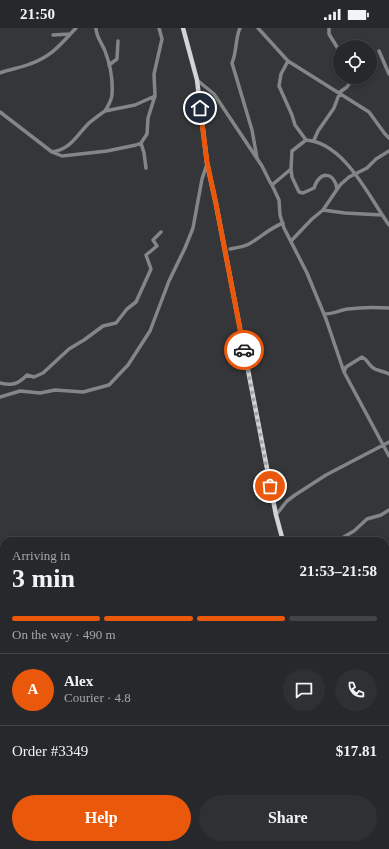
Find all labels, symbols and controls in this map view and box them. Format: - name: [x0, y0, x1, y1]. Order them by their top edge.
- text: 21:50: [20, 6, 55, 22]
- map controls: [333, 40, 377, 84]
- button: locate: [333, 40, 377, 84]
- pin: [183, 91, 217, 125]
- icon: home: [189, 97, 211, 119]
- courier: [224, 330, 264, 370]
- icon: car: [233, 339, 255, 361]
- pin: [253, 469, 287, 503]
- icon: bag: [259, 475, 281, 497]
- text: Arriving in: [12, 548, 70, 563]
- text: 21:53–21:58: [300, 563, 377, 579]
- text: 3 min: [12, 564, 75, 593]
- text: On the way · 490 m: [12, 627, 116, 642]
- button: chat: [283, 669, 325, 711]
- button: phone: [335, 669, 377, 711]
- text: Alex: [64, 673, 93, 689]
- text: A: [28, 681, 38, 697]
- text: Courier · 4.8: [64, 690, 131, 705]
- text: Order #3349: [12, 743, 88, 759]
- text: $17.81: [336, 743, 377, 759]
- button: Help: [12, 795, 191, 841]
- button: Share: [199, 795, 377, 841]

